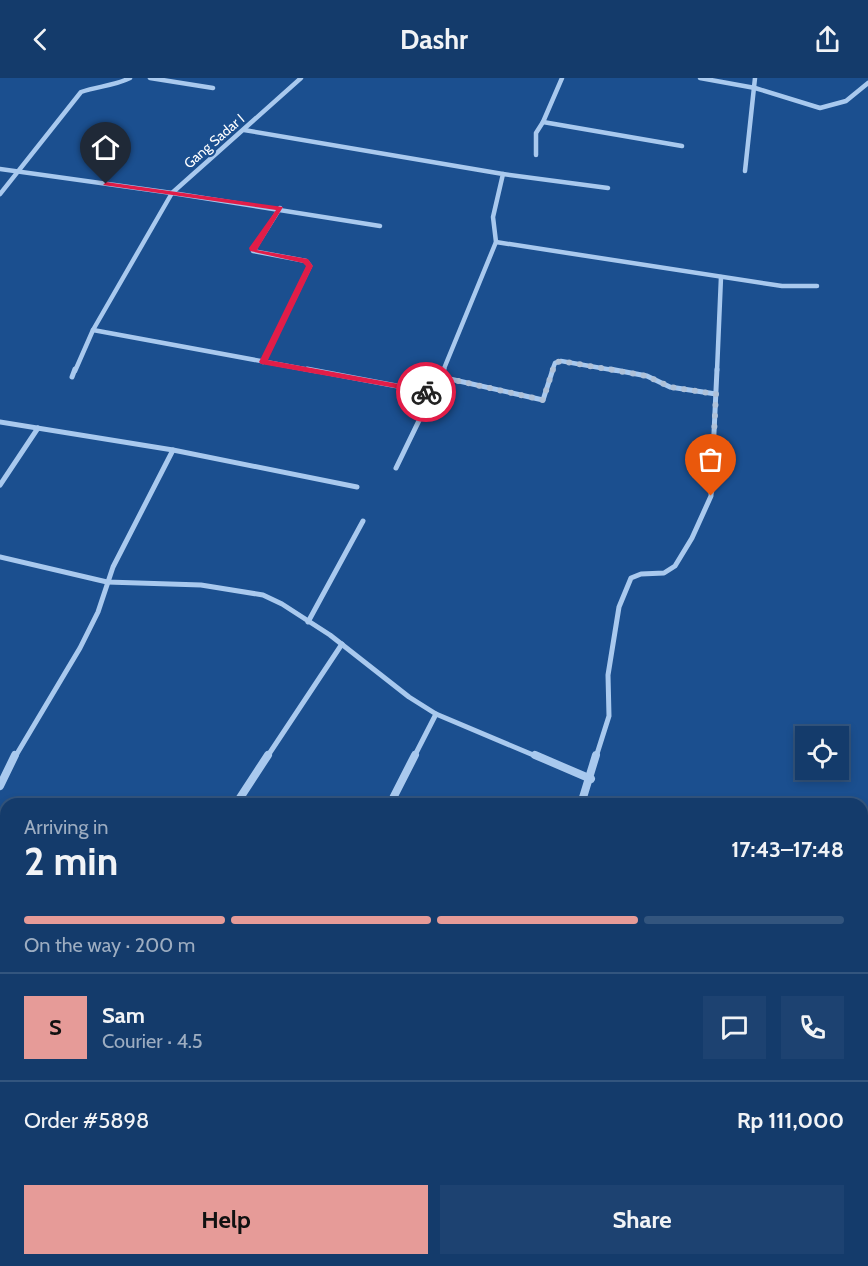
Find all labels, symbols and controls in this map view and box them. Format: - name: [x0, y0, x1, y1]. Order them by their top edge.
- icon: back: [24, 23, 57, 56]
- text: Dashr: [400, 23, 468, 56]
- icon: share: [811, 23, 844, 56]
- street label: Gang Sadar I: [180, 110, 248, 172]
- pin: [80, 122, 131, 184]
- icon: home: [89, 131, 122, 164]
- courier: [396, 362, 456, 422]
- icon: bike: [410, 376, 443, 409]
- pin: [685, 434, 736, 496]
- icon: bag: [694, 443, 727, 476]
- map controls: [795, 726, 849, 780]
- button: locate: [795, 726, 849, 780]
- text: Arriving in: [24, 815, 108, 839]
- text: 17:43–17:48: [731, 836, 844, 863]
- text: 2 min: [24, 837, 118, 885]
- text: On the way · 200 m: [24, 933, 195, 957]
- button: chat: [703, 996, 766, 1059]
- button: phone: [781, 996, 844, 1059]
- text: Sam: [102, 1002, 145, 1029]
- text: S: [49, 1014, 62, 1041]
- text: Courier · 4.5: [102, 1029, 203, 1053]
- text: Order #5898: [24, 1107, 149, 1134]
- text: Rp 111,000: [737, 1107, 844, 1134]
- button: Help: [24, 1185, 428, 1254]
- button: Share: [440, 1185, 844, 1254]

